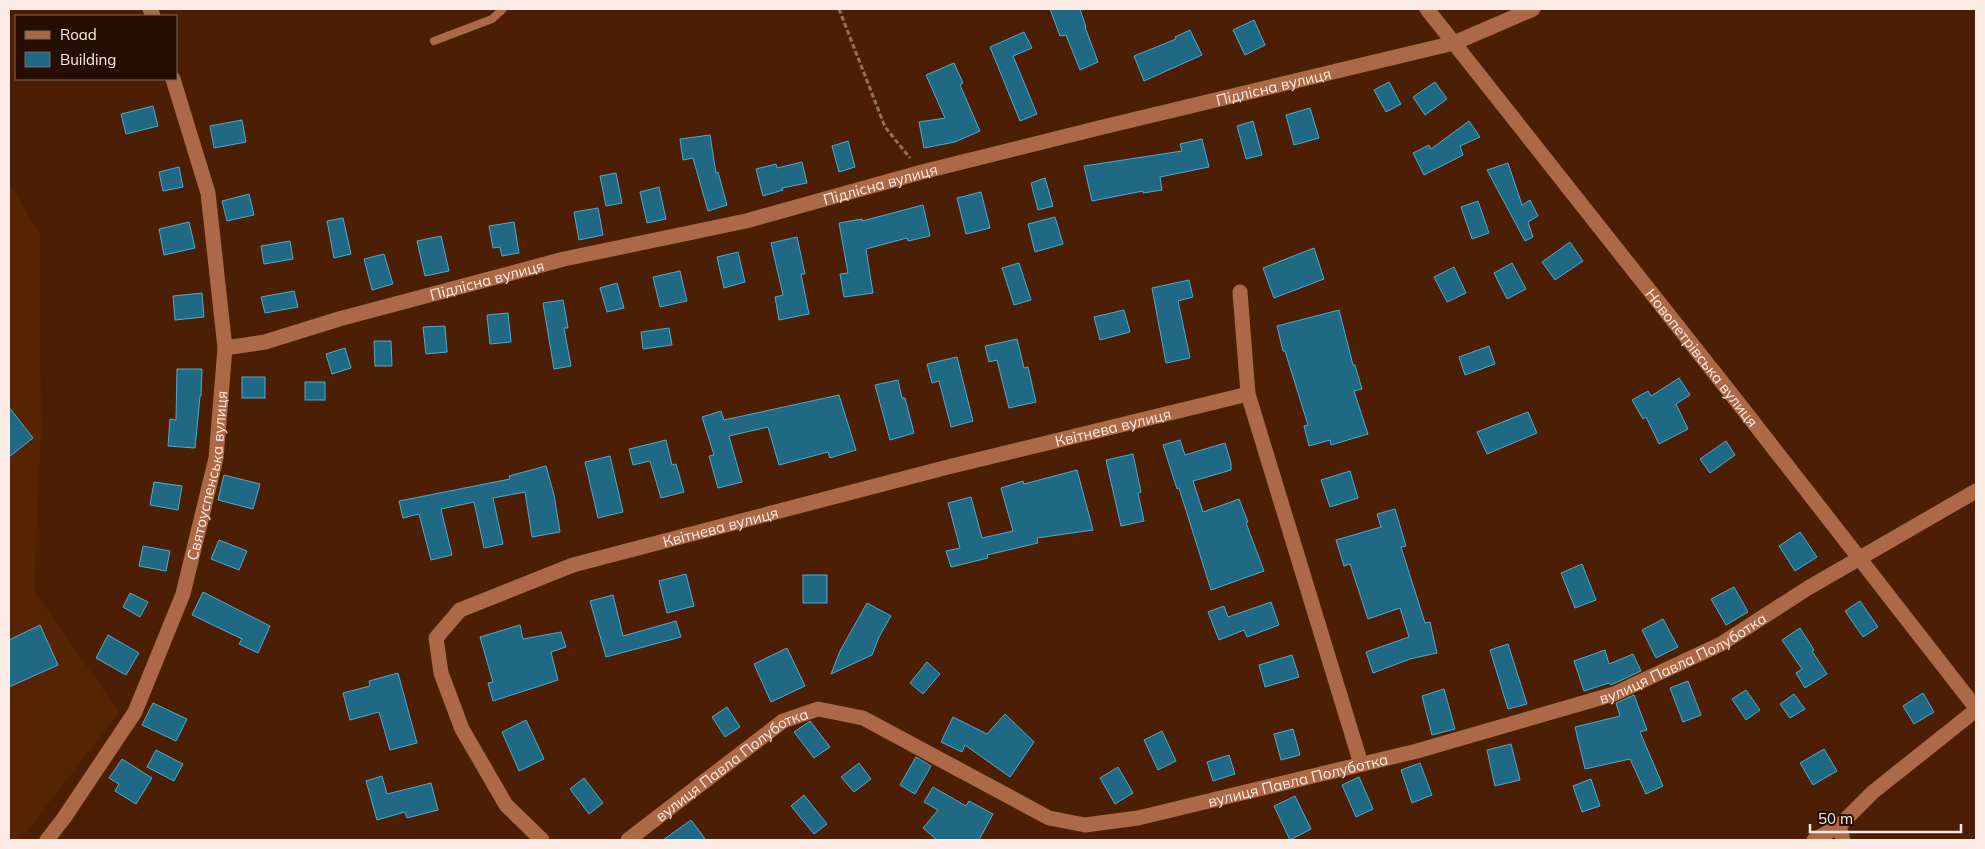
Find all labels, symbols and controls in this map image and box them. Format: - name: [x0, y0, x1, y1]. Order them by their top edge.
- legend: [15, 15, 178, 80]
- text: Road: [60, 25, 97, 44]
- text: Building: [60, 50, 116, 69]
- street label: Підлісна вулиця: [1214, 63, 1333, 109]
- street label: Підлісна вулиця: [821, 159, 939, 209]
- street label: Підлісна вулиця: [428, 255, 546, 304]
- street label: Новопетрівська вулиця: [1642, 284, 1763, 430]
- street label: Святоуспенська вулиця: [182, 390, 231, 562]
- street label: Квітнева вулиця: [1053, 404, 1173, 450]
- street label: Квітнева вулиця: [660, 502, 780, 551]
- street label: вулиця Павла Полуботка: [1597, 608, 1769, 707]
- street label: вулиця Павла Полуботка: [651, 704, 811, 825]
- street label: вулиця Павла Полуботка: [1206, 749, 1390, 810]
- scale bar: [1810, 802, 1961, 834]
- text: 50 m: [1818, 809, 1853, 828]

